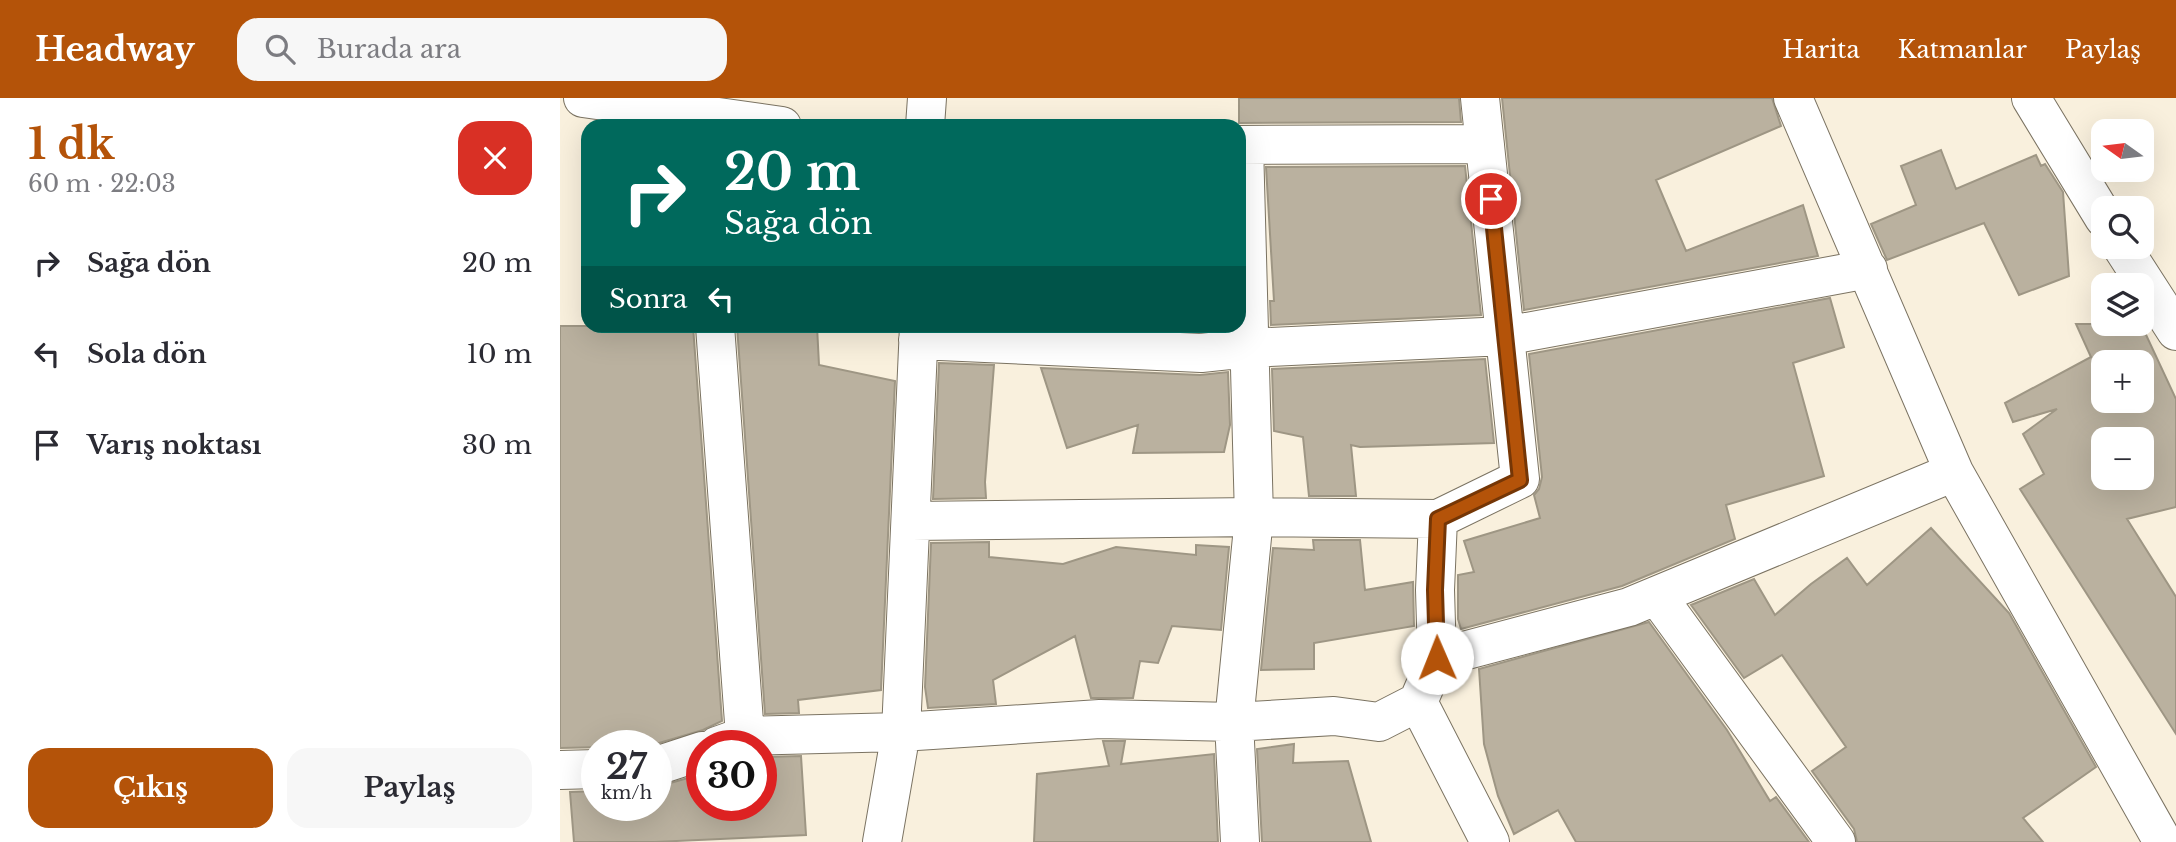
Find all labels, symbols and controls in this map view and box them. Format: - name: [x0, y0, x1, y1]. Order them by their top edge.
- search box: [237, 18, 727, 81]
- text: Headway: [35, 29, 195, 70]
- icon: search: [261, 30, 299, 68]
- text: Burada ara: [317, 33, 461, 65]
- text: Harita: [1782, 35, 1860, 64]
- text: Katmanlar: [1898, 35, 2027, 64]
- text: Paylaş: [2065, 35, 2141, 64]
- text: 1 dk: [28, 118, 115, 170]
- north arrow: [2091, 119, 2154, 182]
- map controls: [2091, 119, 2154, 490]
- button: close: [458, 121, 532, 195]
- text: 20 m: [724, 142, 860, 203]
- icon: right: [609, 147, 700, 238]
- pin: [1461, 169, 1521, 229]
- text: 60 m · 22:03: [28, 170, 176, 198]
- icon: arrive: [1472, 180, 1510, 218]
- button: search: [2091, 196, 2154, 259]
- text: Sağa dön: [724, 203, 873, 243]
- icon: right: [28, 244, 66, 282]
- text: Sağa dön: [87, 247, 211, 279]
- text: 20 m: [462, 247, 532, 279]
- button: layers: [2091, 273, 2154, 336]
- icon: left: [702, 280, 740, 318]
- text: Sonra: [609, 283, 688, 315]
- icon: left: [28, 335, 66, 373]
- text: Sola dön: [87, 338, 207, 370]
- text: 10 m: [466, 338, 532, 370]
- button: +: [2091, 350, 2154, 413]
- icon: arrive: [28, 426, 66, 464]
- button: −: [2091, 427, 2154, 490]
- text: Varış noktası: [87, 429, 262, 461]
- text: 30 m: [462, 429, 532, 461]
- position arrow: [1400, 621, 1474, 695]
- speed limit sign: 30: [686, 730, 777, 821]
- text: 27: [606, 745, 647, 788]
- button: Çıkış: [28, 748, 273, 828]
- button: Paylaş: [287, 748, 532, 828]
- text: km/h: [601, 782, 652, 804]

